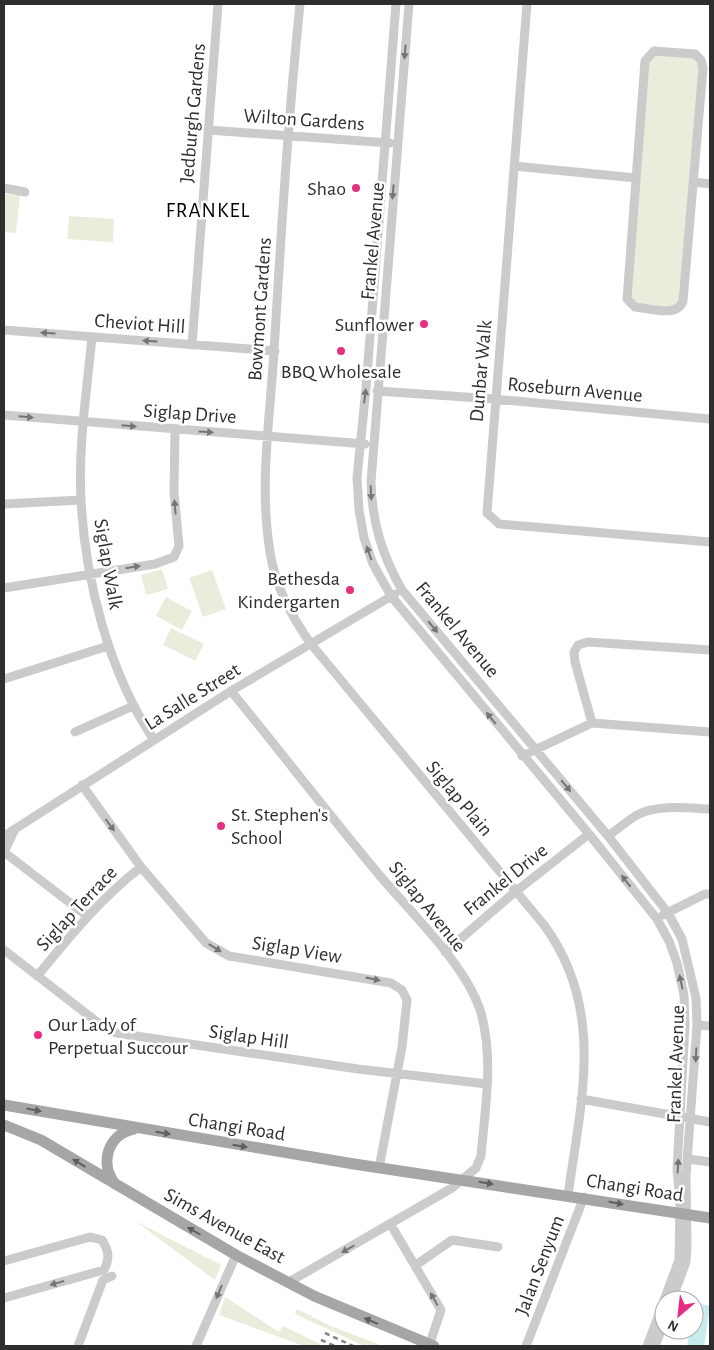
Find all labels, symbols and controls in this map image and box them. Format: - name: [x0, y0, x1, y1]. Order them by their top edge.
- street label: Jedburgh Gardens: [177, 42, 209, 184]
- one-way arrow: [401, 45, 409, 61]
- street label: Wilton Gardens: [243, 106, 365, 134]
- place label: Shao: [307, 179, 346, 199]
- street label: Frankel Avenue: [358, 181, 388, 301]
- marker: Shao: [350, 182, 362, 194]
- one-way arrow: [389, 185, 397, 201]
- district label: FRANKEL: [166, 200, 250, 221]
- street label: Bowmont Gardens: [245, 237, 275, 381]
- street label: Cheviot Hill: [94, 311, 186, 337]
- place label: Sunflower: [335, 315, 415, 335]
- marker: Sunflower: [418, 318, 430, 330]
- street label: Dunbar Walk: [467, 319, 495, 423]
- one-way arrow: [40, 329, 56, 337]
- one-way arrow: [141, 337, 157, 345]
- marker: BBQ Wholesale: [335, 345, 347, 357]
- place label: BBQ Wholesale: [281, 362, 401, 382]
- street label: Roseburn Avenue: [507, 374, 643, 406]
- one-way arrow: [361, 387, 369, 403]
- street label: Siglap Drive: [143, 401, 237, 427]
- one-way arrow: [18, 413, 34, 421]
- one-way arrow: [121, 422, 137, 430]
- one-way arrow: [198, 429, 214, 437]
- one-way arrow: [368, 486, 376, 502]
- one-way arrow: [171, 498, 179, 514]
- street label: Siglap Walk: [90, 517, 126, 611]
- one-way arrow: [365, 545, 373, 560]
- one-way arrow: [125, 563, 141, 571]
- place label: Bethesda Kindergarten: [237, 569, 340, 612]
- street label: Frankel Avenue: [412, 578, 503, 681]
- marker: Bethesda Kindergarten: [344, 584, 356, 596]
- one-way arrow: [428, 620, 439, 633]
- street label: La Salle Street: [141, 659, 244, 734]
- one-way arrow: [486, 712, 497, 725]
- street label: Siglap Plain: [422, 757, 496, 840]
- one-way arrow: [561, 779, 572, 792]
- place label: St. Stephen's School: [231, 805, 328, 848]
- one-way arrow: [105, 818, 115, 832]
- marker: St. Stephen's School: [215, 820, 227, 832]
- street label: Frankel Drive: [460, 840, 551, 919]
- street label: Siglap Avenue: [385, 858, 470, 956]
- street label: Siglap Terrace: [33, 862, 121, 955]
- one-way arrow: [621, 875, 632, 888]
- street label: Siglap View: [251, 933, 344, 967]
- one-way arrow: [208, 944, 221, 953]
- one-way arrow: [366, 975, 382, 983]
- one-way arrow: [677, 975, 685, 990]
- street label: Frankel Avenue: [664, 1005, 688, 1123]
- place label: Our Lady of Perpetual Succour: [48, 1015, 189, 1058]
- street label: Siglap Hill: [208, 1022, 290, 1052]
- marker: Our Lady of Perpetual Succour: [32, 1029, 44, 1041]
- one-way arrow: [691, 1047, 699, 1063]
- one-way arrow: [26, 1107, 42, 1115]
- street label: Changi Road: [187, 1109, 287, 1145]
- one-way arrow: [156, 1130, 172, 1138]
- one-way arrow: [232, 1142, 248, 1150]
- one-way arrow: [674, 1158, 682, 1174]
- one-way arrow: [73, 1159, 86, 1168]
- street label: Changi Road: [585, 1170, 685, 1206]
- one-way arrow: [478, 1179, 494, 1187]
- street label: Sims Avenue East: [161, 1184, 289, 1268]
- one-way arrow: [608, 1200, 624, 1208]
- street label: Jalan Senyum: [512, 1213, 568, 1318]
- one-way arrow: [187, 1226, 200, 1235]
- one-way arrow: [341, 1245, 356, 1253]
- one-way arrow: [49, 1279, 64, 1287]
- one-way arrow: [214, 1285, 222, 1299]
- north arrow: [654, 1290, 704, 1340]
- one-way arrow: [430, 1293, 439, 1306]
- one-way arrow: [363, 1316, 378, 1324]
- text: N: [666, 1317, 681, 1334]

